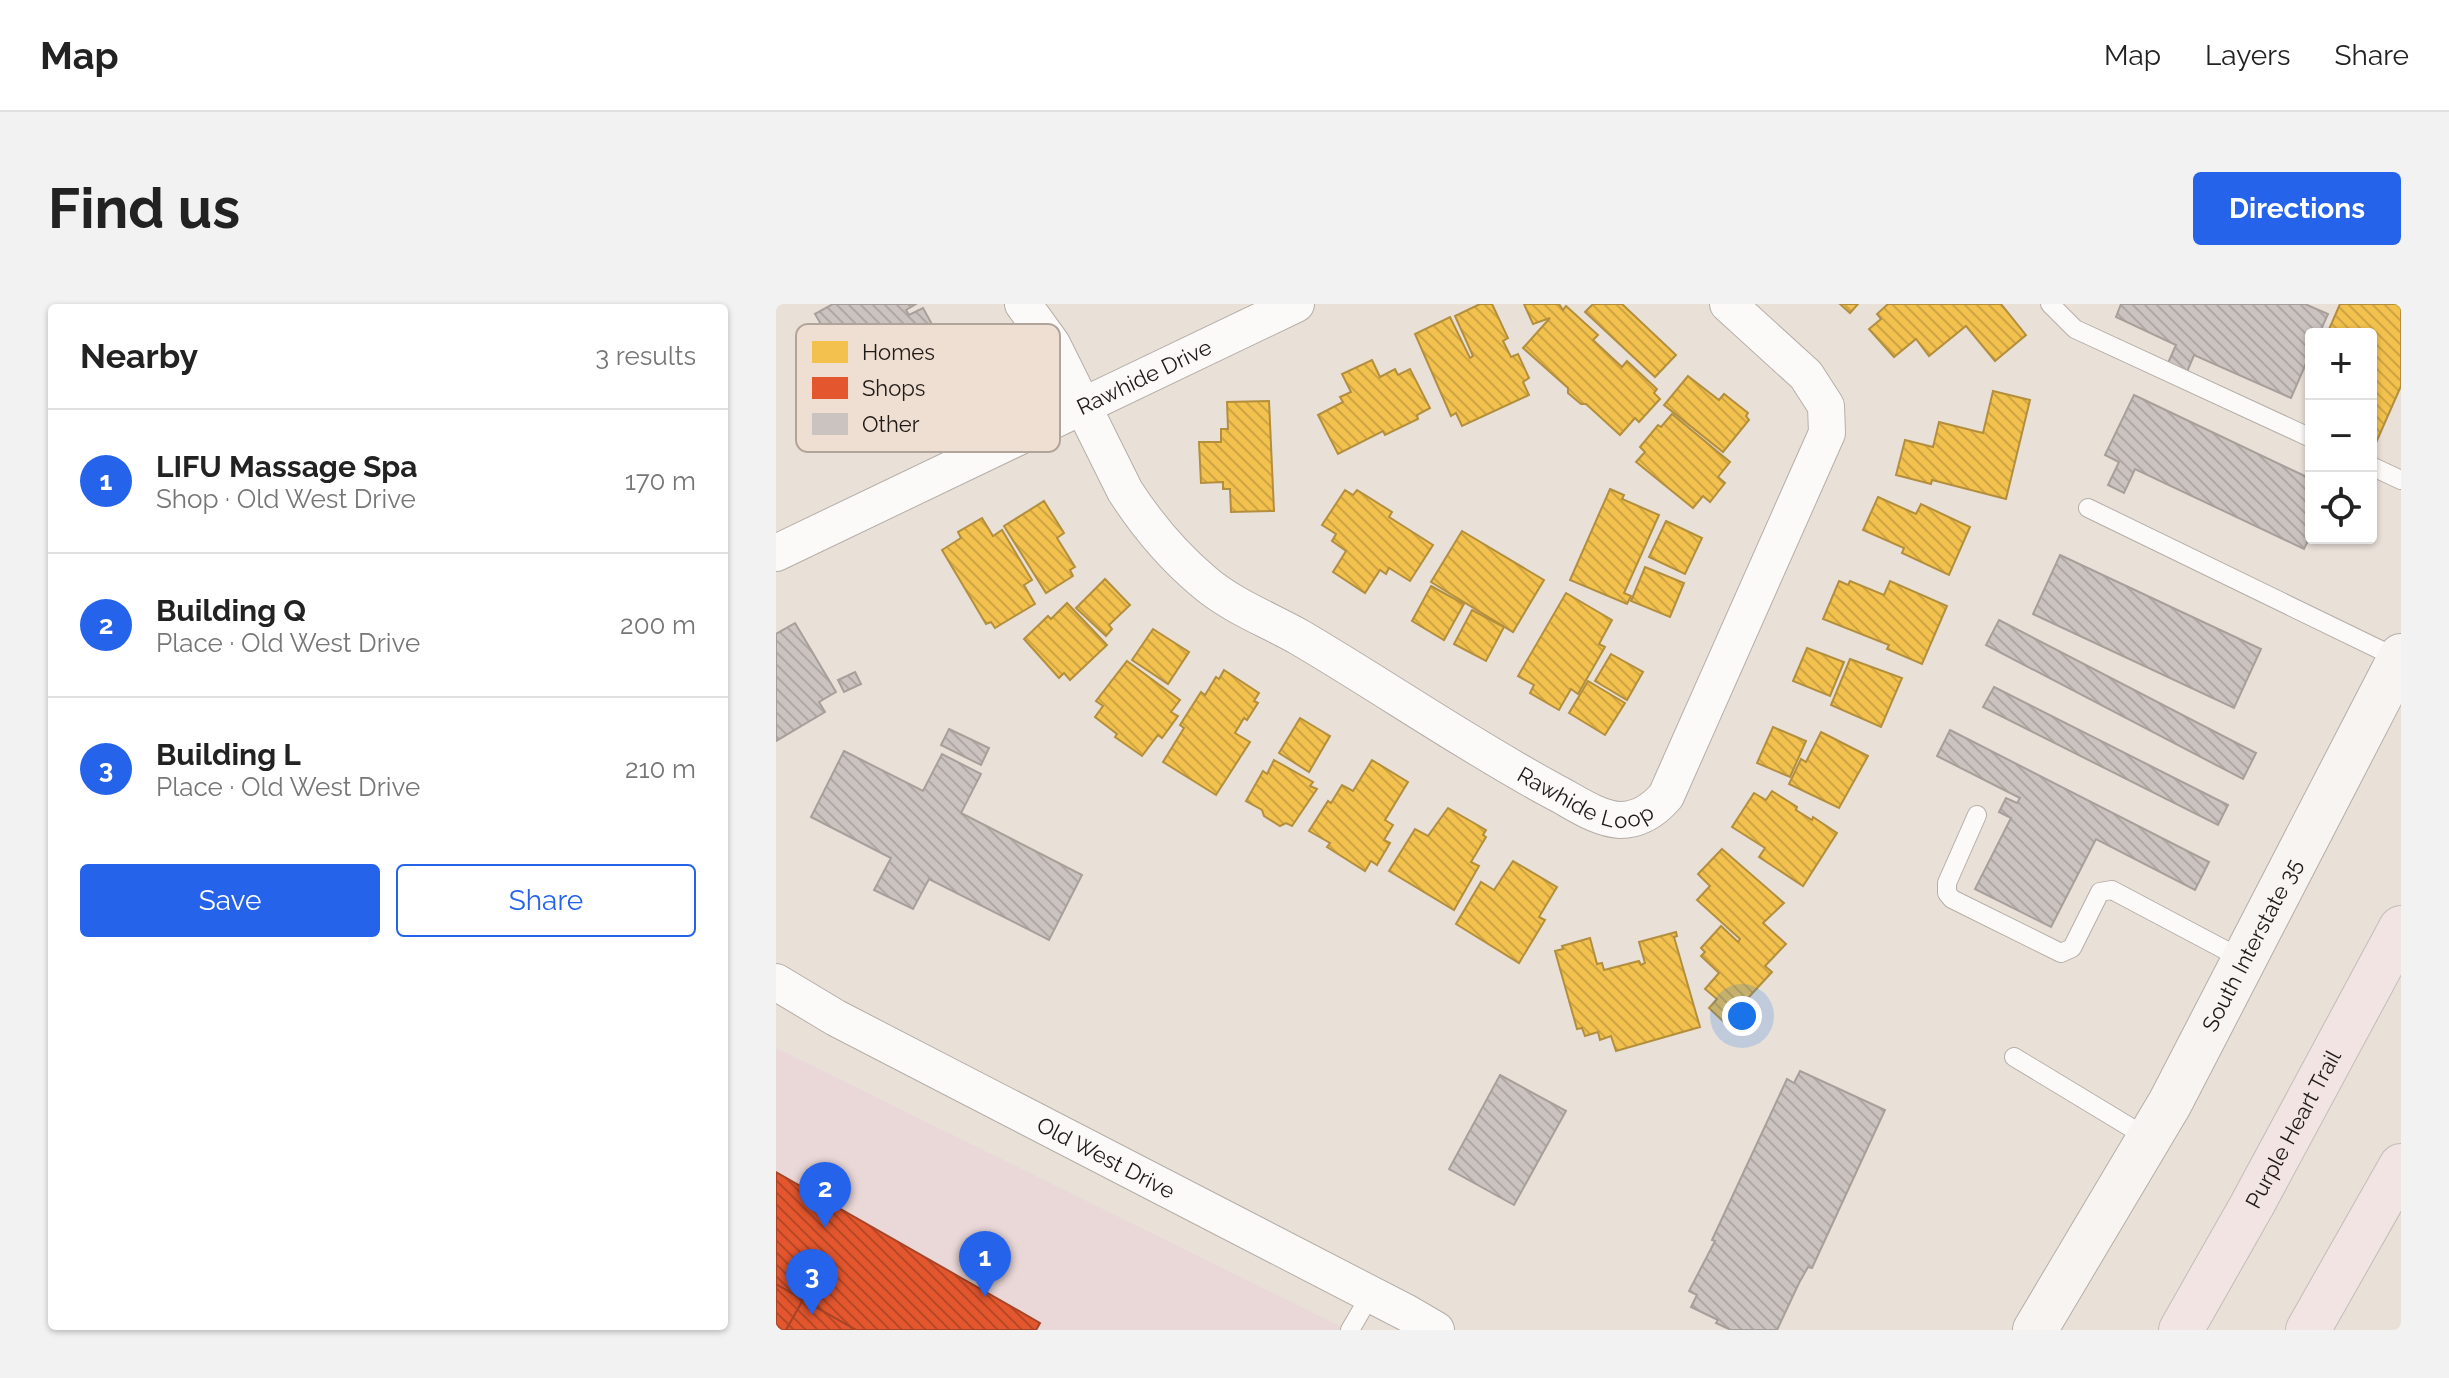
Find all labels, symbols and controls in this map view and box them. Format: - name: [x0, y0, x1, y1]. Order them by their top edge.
- text: Map: [40, 33, 119, 78]
- text: Map: [2104, 39, 2161, 72]
- text: Layers: [2205, 39, 2291, 72]
- text: Share: [2335, 39, 2409, 72]
- button: Directions: [2193, 172, 2401, 245]
- text: Find us: [48, 175, 240, 241]
- legend: [796, 324, 1060, 452]
- map controls: [2305, 328, 2377, 544]
- button: +: [2305, 328, 2377, 400]
- street label: Rawhide Drive: [1072, 333, 1216, 420]
- text: Nearby: [80, 336, 198, 376]
- text: Homes: [862, 339, 935, 365]
- text: 3 results: [595, 341, 696, 371]
- text: Shops: [862, 375, 925, 401]
- button: −: [2305, 400, 2377, 472]
- text: Other: [862, 411, 920, 437]
- text: LIFU Massage Spa: [156, 449, 418, 484]
- text: 1: [100, 466, 112, 496]
- text: 170 m: [625, 466, 696, 496]
- button: locate: [2305, 472, 2377, 544]
- text: Shop · Old West Drive: [156, 484, 416, 514]
- text: Building Q: [156, 593, 306, 628]
- text: 2: [99, 610, 113, 640]
- text: 200 m: [620, 610, 696, 640]
- text: Place · Old West Drive: [156, 628, 420, 658]
- text: Building L: [156, 737, 301, 772]
- text: 3: [99, 754, 113, 784]
- text: 210 m: [625, 754, 696, 784]
- street label: Rawhide Loop: [1513, 761, 1658, 833]
- text: Place · Old West Drive: [156, 772, 420, 802]
- street label: South Interstate 35: [2196, 854, 2307, 1036]
- button: Save: [80, 864, 380, 937]
- button: Share: [396, 864, 696, 937]
- your location: [1722, 996, 1762, 1036]
- street label: Purple Heart Trail: [2240, 1046, 2346, 1213]
- street label: Old West Drive: [1033, 1111, 1180, 1204]
- pin: 2: [799, 1162, 851, 1228]
- pin: 1: [959, 1231, 1011, 1297]
- pin: 3: [786, 1249, 838, 1315]

